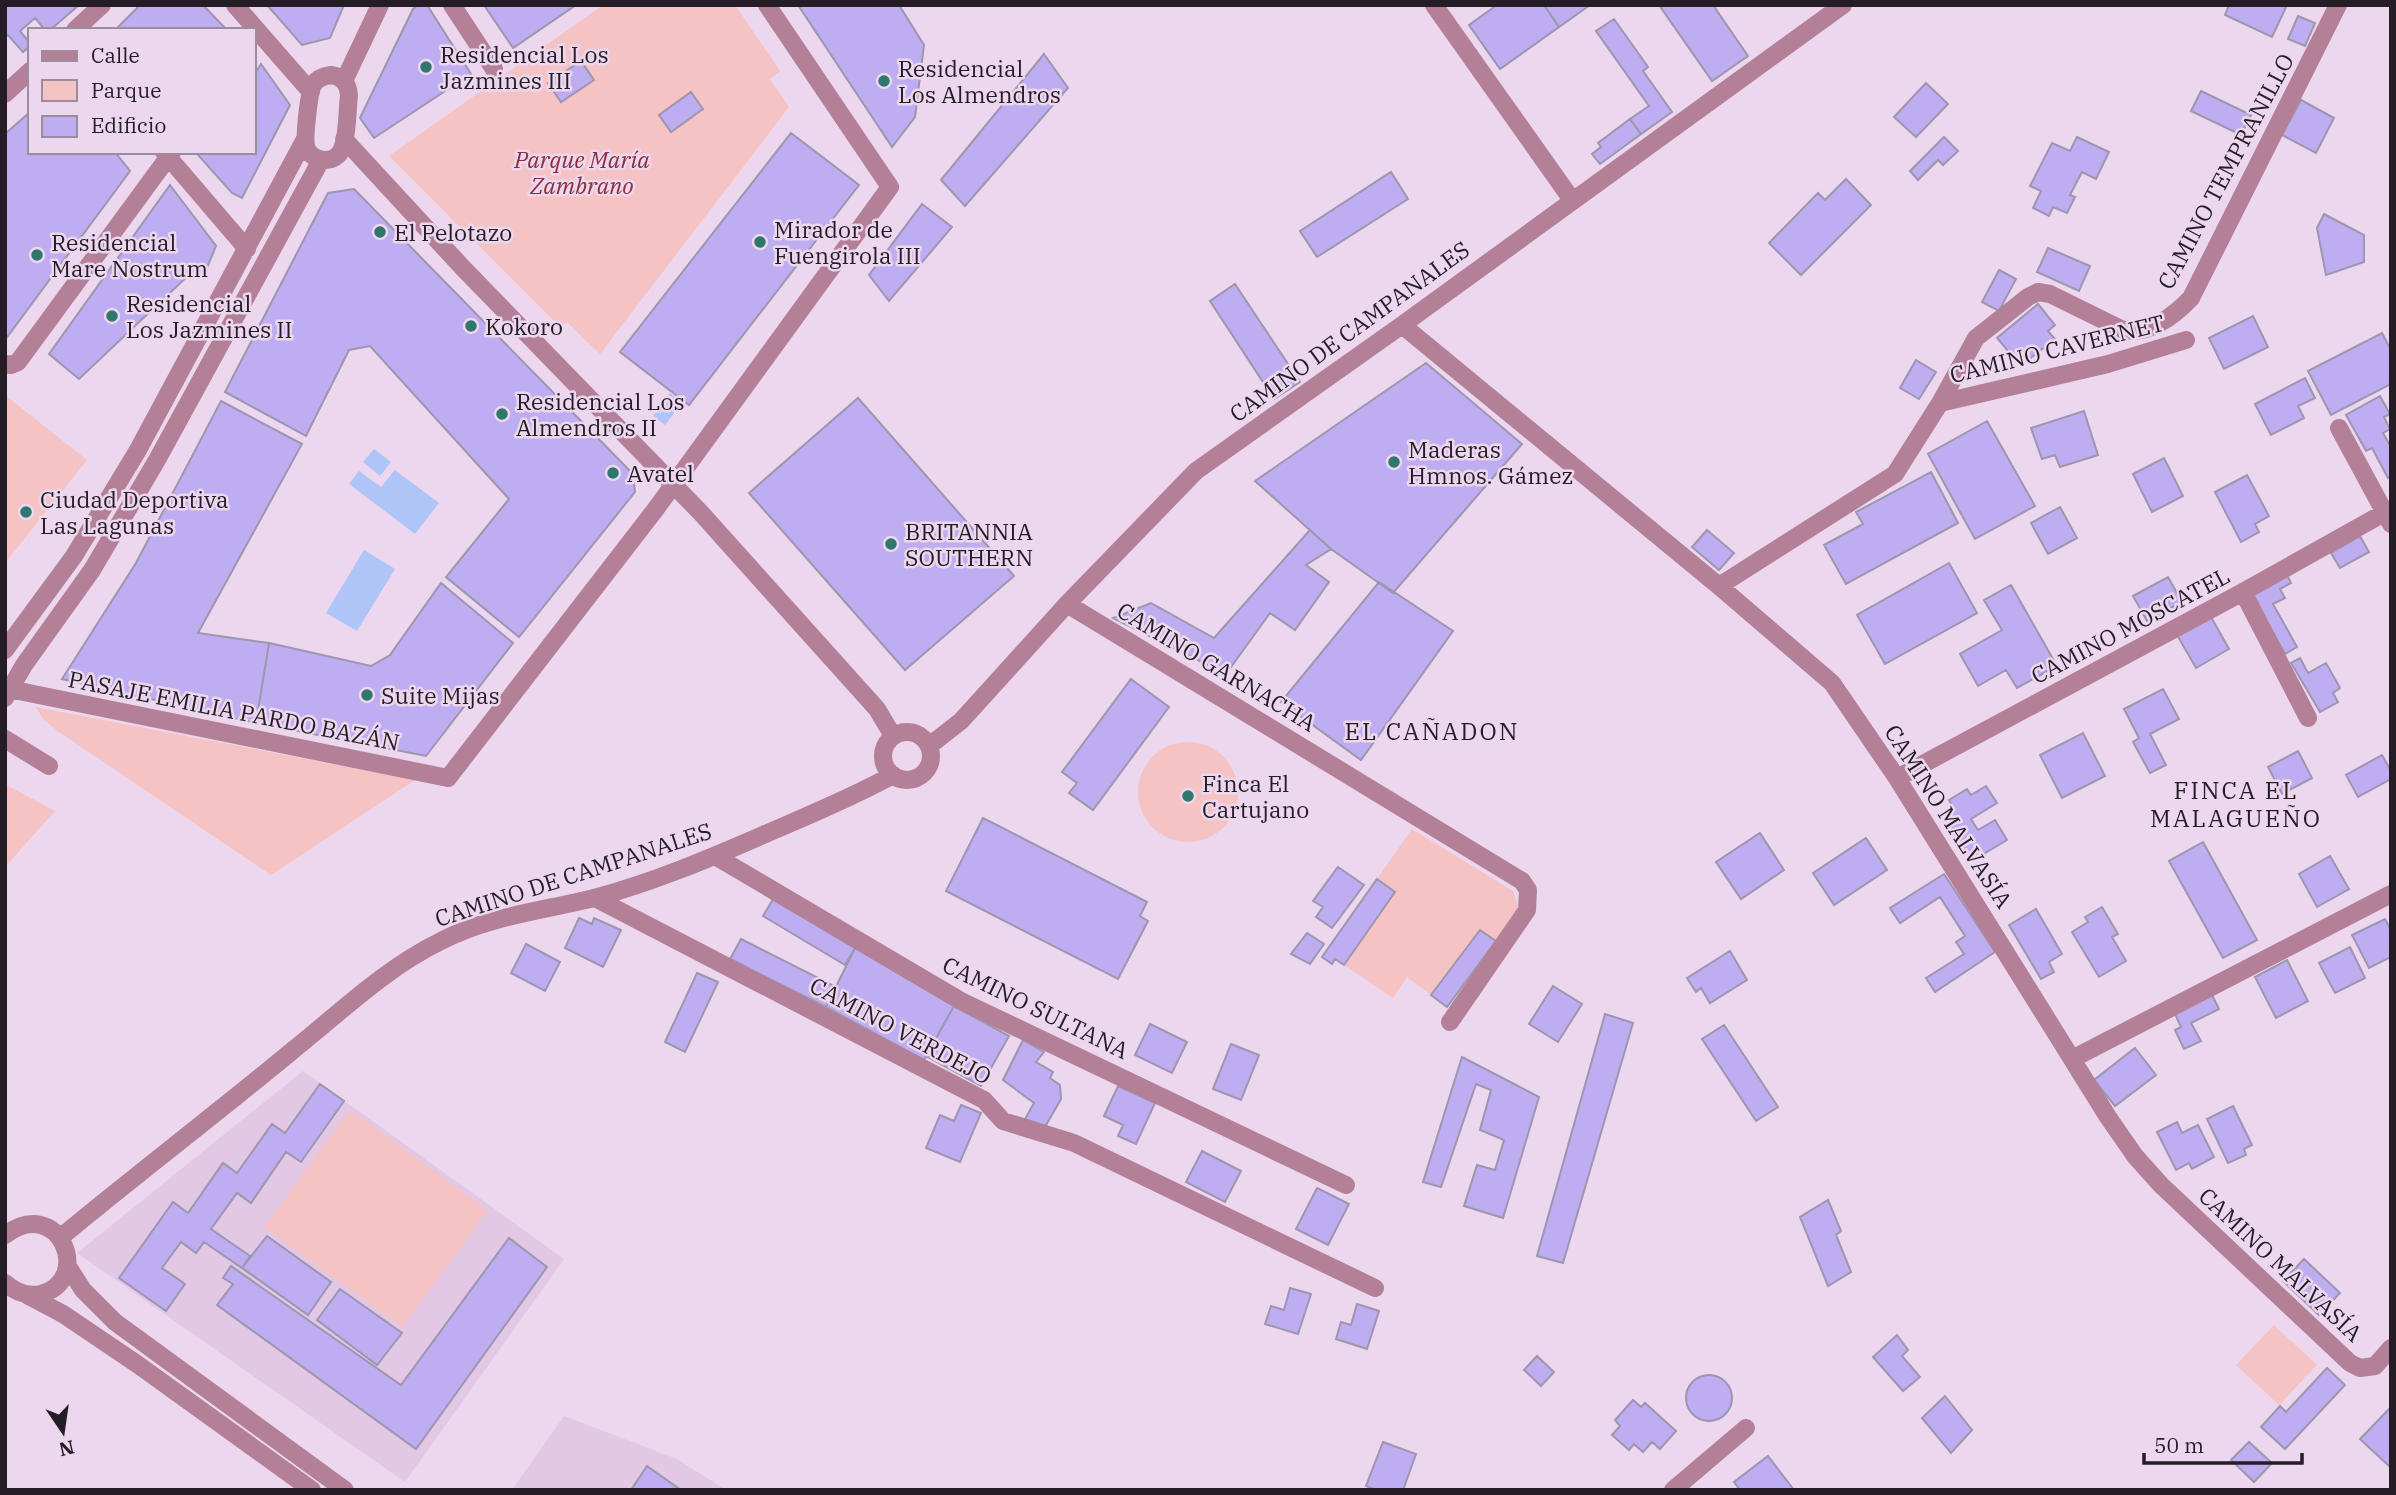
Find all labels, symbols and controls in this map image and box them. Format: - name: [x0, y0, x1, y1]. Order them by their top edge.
- legend: [28, 28, 256, 154]
- place label: Residencial Los Jazmines III: [440, 39, 609, 95]
- text: Calle: [91, 41, 140, 69]
- street label: CAMINO TEMPRANILLO: [2150, 48, 2300, 294]
- place label: Residencial Los Almendros: [898, 53, 1061, 109]
- marker: Residencial Los Jazmines III: [418, 59, 434, 75]
- marker: Residencial Los Almendros: [876, 73, 892, 89]
- text: Parque: [91, 76, 161, 104]
- text: Edificio: [91, 111, 166, 139]
- park label: Parque María Zambrano: [513, 144, 650, 200]
- place label: Mirador de Fuengirola III: [774, 214, 921, 270]
- place label: El Pelotazo: [394, 217, 512, 247]
- marker: El Pelotazo: [372, 224, 388, 240]
- place label: Residencial Mare Nostrum: [51, 227, 208, 283]
- marker: Mirador de Fuengirola III: [752, 234, 768, 250]
- street label: CAMINO DE CAMPANALES: [1223, 234, 1475, 428]
- marker: Residencial Mare Nostrum: [29, 247, 45, 263]
- place label: Residencial Los Jazmines II: [126, 288, 293, 344]
- street label: CAMINO CAVERNET: [1946, 307, 2168, 389]
- marker: Residencial Los Jazmines II: [104, 308, 120, 324]
- place label: Kokoro: [485, 311, 563, 341]
- marker: Kokoro: [463, 318, 479, 334]
- place label: Residencial Los Almendros II: [516, 386, 685, 442]
- marker: Residencial Los Almendros II: [494, 406, 510, 422]
- place label: Maderas Hmnos. Gámez: [1408, 434, 1573, 490]
- marker: Maderas Hmnos. Gámez: [1386, 454, 1402, 470]
- place label: Avatel: [627, 458, 694, 488]
- marker: Avatel: [605, 465, 621, 481]
- place label: Ciudad Deportiva Las Lagunas: [40, 484, 228, 540]
- marker: Ciudad Deportiva Las Lagunas: [18, 504, 34, 520]
- place label: BRITANNIA SOUTHERN: [905, 516, 1033, 572]
- marker: BRITANNIA SOUTHERN: [883, 536, 899, 552]
- street label: CAMINO MOSCATEL: [2026, 560, 2234, 690]
- street label: CAMINO GARNACHA: [1112, 595, 1322, 738]
- street label: PASAJE EMILIA PARDO BAZÁN: [66, 663, 402, 757]
- place label: Suite Mijas: [381, 680, 500, 710]
- marker: Suite Mijas: [359, 687, 375, 703]
- district label: EL CAÑADON: [1345, 715, 1519, 747]
- street label: CAMINO MALVASÍA: [1878, 718, 2020, 914]
- place label: Finca El Cartujano: [1202, 768, 1309, 824]
- district label: FINCA EL MALAGUEÑO: [2150, 774, 2322, 834]
- marker: Finca El Cartujano: [1180, 788, 1196, 804]
- street label: CAMINO DE CAMPANALES: [431, 815, 715, 933]
- street label: CAMINO SULTANA: [938, 949, 1134, 1065]
- street label: CAMINO VERDEJO: [805, 969, 997, 1091]
- street label: CAMINO MALVASÍA: [2193, 1180, 2369, 1348]
- north arrow: [28, 1397, 98, 1467]
- scale bar: [2144, 1422, 2302, 1466]
- text: 50 m: [2154, 1431, 2204, 1459]
- text: N: [57, 1435, 77, 1462]

